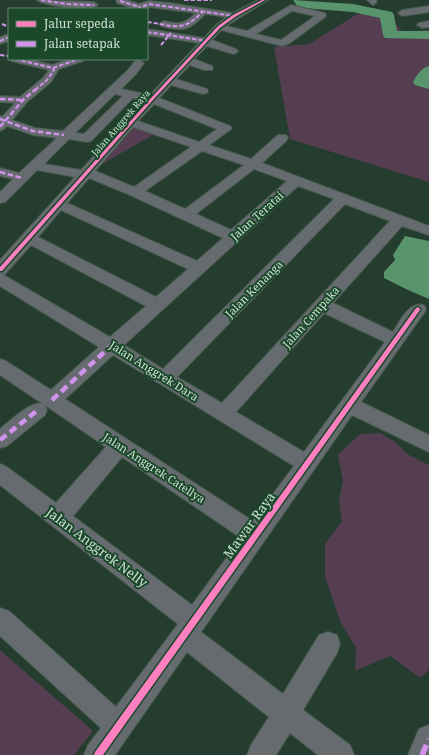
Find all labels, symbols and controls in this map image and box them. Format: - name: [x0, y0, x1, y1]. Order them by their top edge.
- legend: [8, 8, 148, 60]
- text: Jalur sepeda: [43, 15, 115, 32]
- text: Jalan setapak: [43, 35, 121, 52]
- street label: Jalan Anggrek Raya: [88, 87, 153, 159]
- street label: Jalan Teratai: [226, 187, 287, 244]
- street label: Jalan Kenanga: [221, 257, 286, 321]
- street label: Jalan Cempaka: [278, 283, 342, 352]
- street label: Jalan Anggrek Dara: [106, 337, 202, 404]
- street label: Jalan Anggrek Catellya: [100, 428, 208, 506]
- street label: Mawar Raya: [219, 488, 279, 562]
- street label: Jalan Anggrek Nelly: [42, 502, 152, 592]

